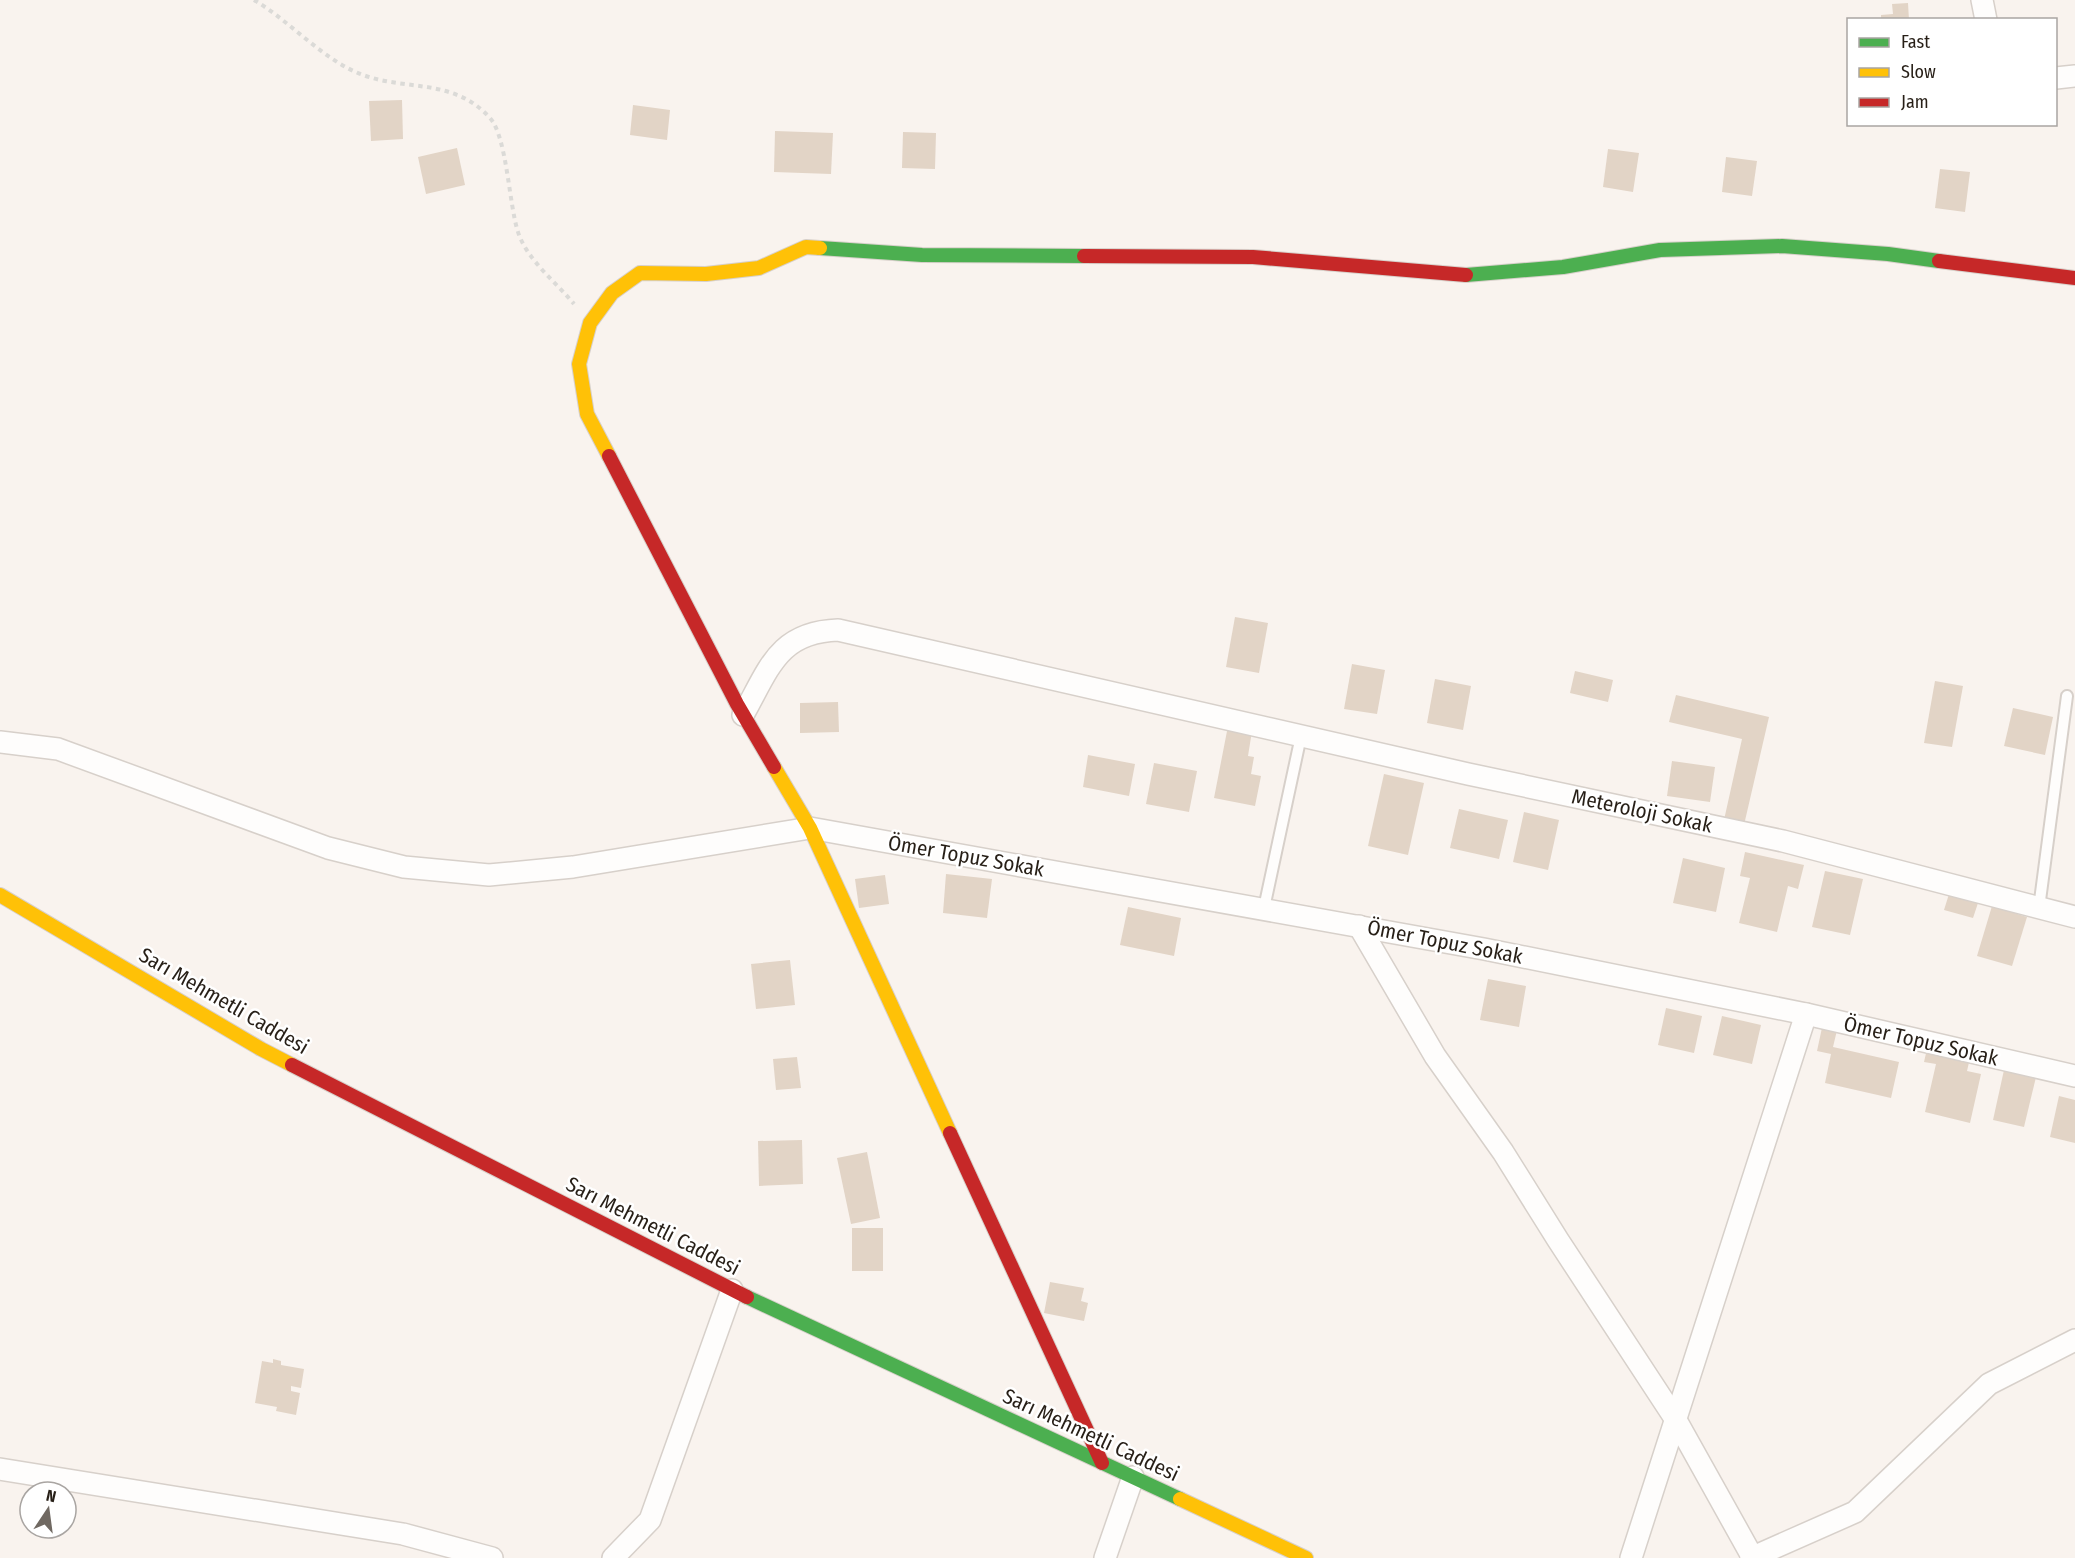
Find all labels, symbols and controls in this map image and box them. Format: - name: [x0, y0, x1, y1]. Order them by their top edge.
- legend: [1847, 18, 2057, 126]
- text: Fast: [1901, 31, 1930, 53]
- text: Slow: [1901, 61, 1936, 83]
- text: Jam: [1901, 91, 1929, 113]
- street label: Meteroloji Sokak: [1569, 783, 1715, 839]
- street label: Ömer Topuz Sokak: [886, 829, 1046, 883]
- street label: Ömer Topuz Sokak: [1365, 914, 1525, 970]
- street label: Sarı Mehmetli Caddesi: [135, 942, 313, 1060]
- street label: Ömer Topuz Sokak: [1841, 1011, 2001, 1071]
- street label: Sarı Mehmetli Caddesi: [562, 1171, 744, 1281]
- street label: Sarı Mehmetli Caddesi: [999, 1383, 1183, 1487]
- north arrow: [18, 1480, 78, 1540]
- text: N: [44, 1486, 58, 1506]

